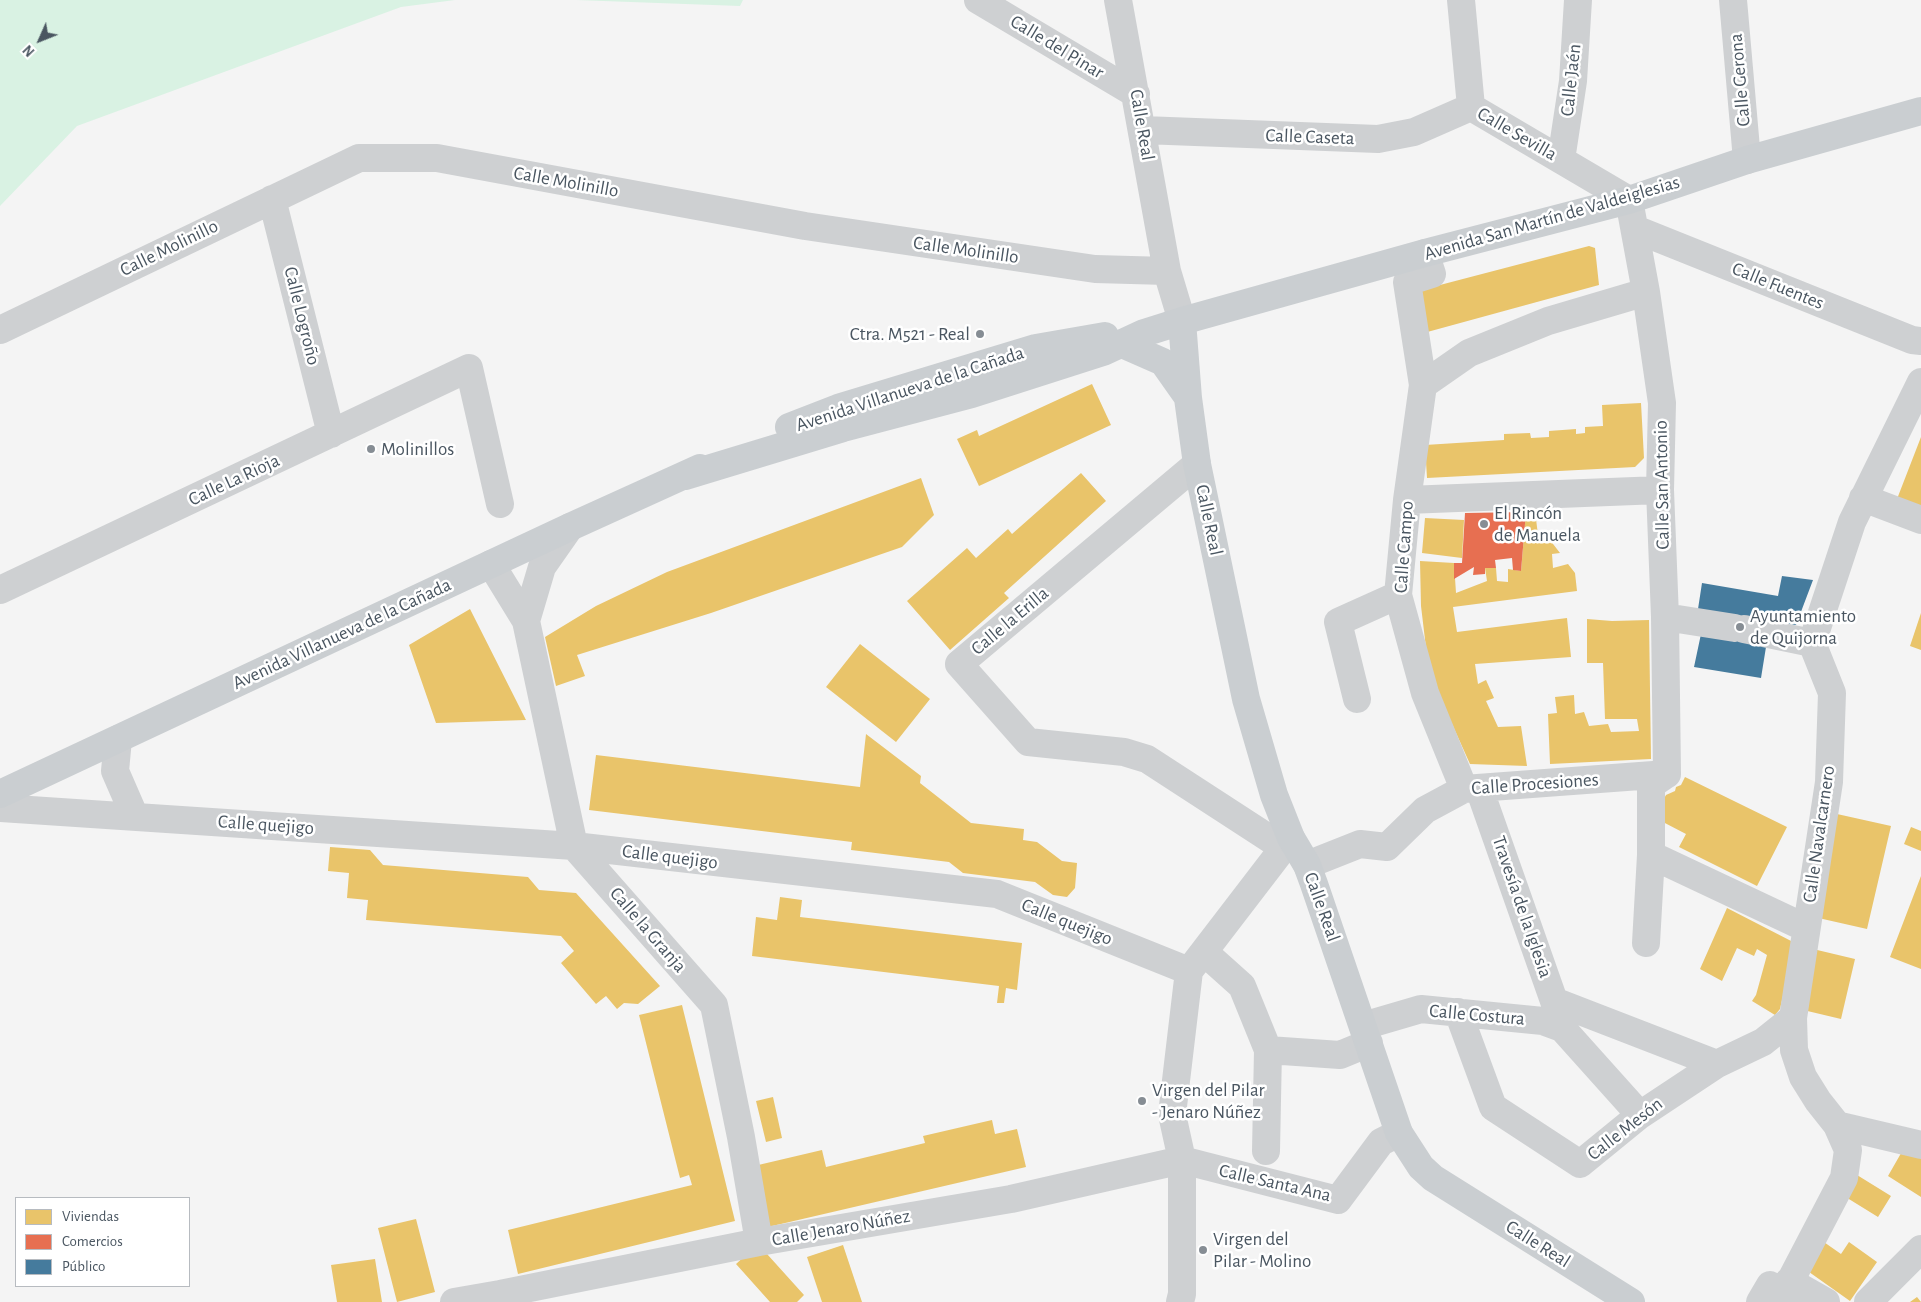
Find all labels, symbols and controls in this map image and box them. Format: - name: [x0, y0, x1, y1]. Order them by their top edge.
- street label: Calle del Pinar: [1006, 10, 1108, 84]
- north arrow: [15, 15, 65, 65]
- street label: Calle Gerona: [1725, 32, 1755, 128]
- text: N: [21, 42, 38, 59]
- street label: Calle Jaén: [1556, 43, 1586, 117]
- street label: Calle Real: [1125, 88, 1159, 162]
- street label: Calle Sevilla: [1473, 102, 1561, 166]
- street label: Calle Caseta: [1265, 124, 1355, 150]
- street label: Calle Molinillo: [512, 162, 620, 202]
- street label: Avenida San Martín de Valdeiglesias: [1422, 171, 1682, 265]
- street label: Calle Molinillo: [116, 214, 222, 282]
- street label: Calle Molinillo: [912, 231, 1020, 269]
- street label: Calle Fuentes: [1729, 257, 1827, 315]
- street label: Calle Logroño: [279, 264, 325, 368]
- place label: Ctra. M521 - Real: [850, 323, 970, 345]
- marker: Ctra. M521 - Real: [974, 328, 986, 340]
- street label: Avenida Villanueva de la Cañada: [793, 341, 1027, 437]
- street label: Calle San Antonio: [1649, 420, 1675, 550]
- place label: Molinillos: [381, 438, 454, 460]
- marker: Molinillos: [365, 443, 377, 455]
- street label: Calle La Rioja: [185, 449, 283, 511]
- street label: Calle Real: [1190, 482, 1228, 558]
- street label: Calle Campo: [1389, 500, 1419, 594]
- place label: El Rincón de Manuela: [1494, 502, 1581, 546]
- marker: El Rincón de Manuela: [1478, 518, 1490, 530]
- street label: Avenida Villanueva de la Cañada: [229, 573, 455, 695]
- street label: Calle la Erilla: [967, 582, 1053, 660]
- place label: Ayuntamiento de Quijorna: [1750, 605, 1856, 649]
- marker: Ayuntamiento de Quijorna: [1734, 621, 1746, 633]
- street label: Calle Navalcarnero: [1798, 764, 1840, 904]
- street label: Calle Procesiones: [1471, 768, 1599, 800]
- street label: Calle quejigo: [217, 810, 315, 840]
- street label: Travesía de la Iglesia: [1487, 833, 1557, 981]
- street label: Calle quejigo: [621, 840, 719, 874]
- street label: Calle Real: [1299, 869, 1345, 945]
- street label: Calle la Granja: [605, 883, 691, 977]
- street label: Calle quejigo: [1018, 893, 1116, 951]
- street label: Calle Costura: [1428, 999, 1526, 1031]
- place label: Virgen del Pilar - Jenaro Núñez: [1152, 1079, 1265, 1123]
- street label: Calle Mesón: [1583, 1093, 1667, 1165]
- marker: Virgen del Pilar - Jenaro Núñez: [1136, 1095, 1148, 1107]
- street label: Calle Santa Ana: [1217, 1159, 1333, 1207]
- legend: [15, 1197, 190, 1287]
- street label: Calle Jenaro Núñez: [770, 1205, 912, 1251]
- text: Viviendas: [62, 1209, 119, 1224]
- street label: Calle Real: [1501, 1215, 1575, 1273]
- place label: Virgen del Pilar - Molino: [1213, 1228, 1311, 1272]
- text: Comercios: [62, 1234, 123, 1249]
- marker: Virgen del Pilar - Molino: [1197, 1244, 1209, 1256]
- text: Público: [62, 1259, 105, 1274]

